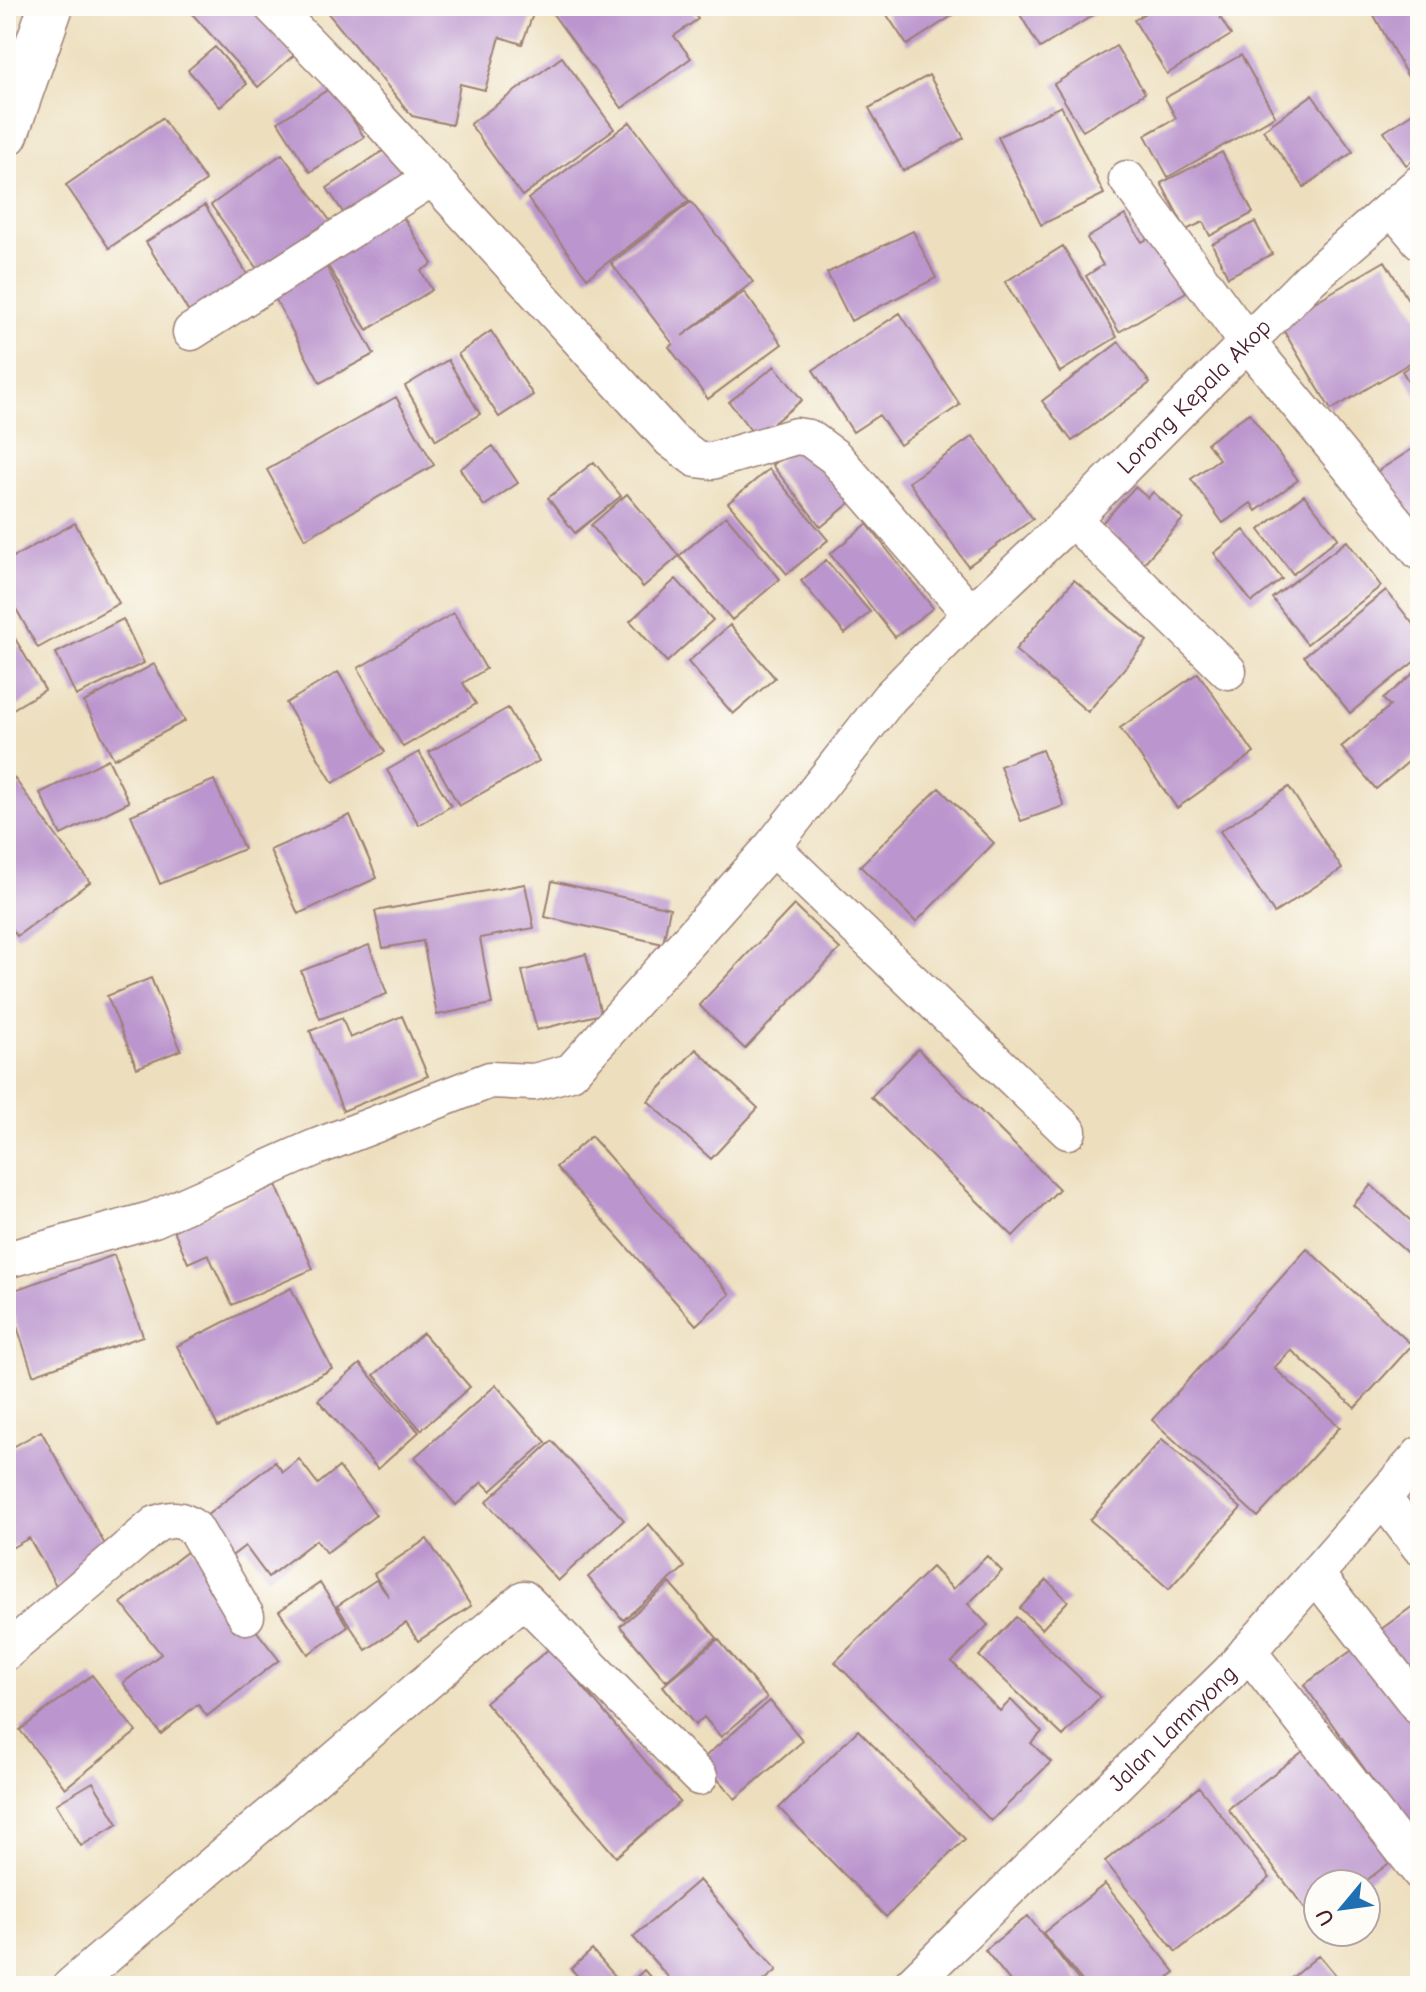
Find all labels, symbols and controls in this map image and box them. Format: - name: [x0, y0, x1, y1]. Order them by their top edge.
- street label: Lorong Kepala Akop: [1111, 313, 1277, 479]
- street label: Jalan Lamnyong: [1103, 1659, 1243, 1797]
- north arrow: [1302, 1868, 1382, 1948]
- text: U: [1310, 1904, 1340, 1930]

